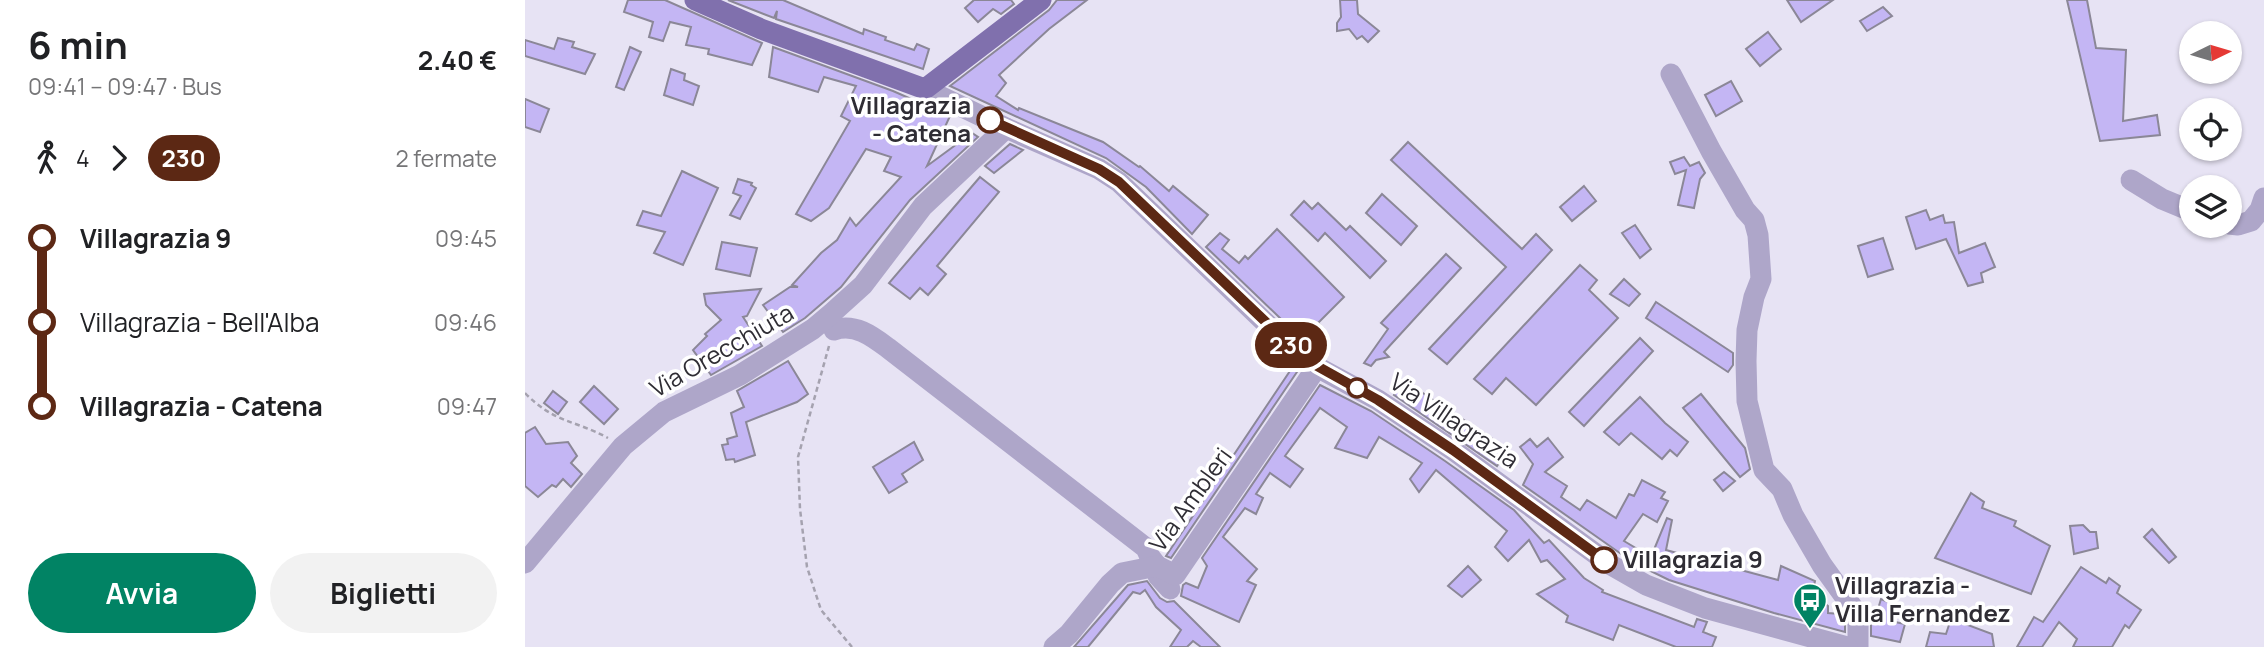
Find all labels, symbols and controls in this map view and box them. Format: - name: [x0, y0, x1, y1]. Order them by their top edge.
- text: 6 min: [28, 18, 128, 70]
- north arrow: [2179, 21, 2242, 84]
- map controls: [2179, 21, 2242, 238]
- text: 2.40 €: [418, 42, 497, 78]
- text: 09:41 – 09:47 · Bus: [28, 70, 222, 102]
- place label: Villagrazia - Catena: [851, 88, 971, 149]
- button: locate: [2179, 98, 2242, 161]
- marker: Villagrazia - Catena: [977, 107, 1003, 133]
- icon: walk: [28, 139, 66, 177]
- icon: forward: [100, 139, 138, 177]
- text: 230: [162, 141, 206, 174]
- text: 4: [76, 142, 90, 174]
- text: 2 fermate: [395, 142, 497, 174]
- button: layers: [2179, 175, 2242, 238]
- text: Villagrazia 9: [80, 220, 232, 256]
- text: 09:45: [435, 222, 497, 254]
- street label: Via Orecchiuta: [643, 295, 799, 404]
- text: Villagrazia - Bell'Alba: [80, 304, 319, 340]
- text: 09:46: [434, 306, 497, 338]
- line badge: 230: [1251, 322, 1331, 368]
- text: 230: [1269, 328, 1313, 361]
- street label: Via Villagrazia: [1384, 364, 1526, 475]
- unlabelled marker: [1347, 378, 1367, 398]
- text: Villagrazia - Catena: [80, 388, 323, 424]
- text: 09:47: [437, 390, 497, 422]
- street label: Via Ambleri: [1141, 440, 1239, 558]
- place label: Villagrazia 9: [1623, 542, 1763, 575]
- marker: Villagrazia 9: [1591, 547, 1617, 573]
- button: Avvia: [28, 553, 256, 633]
- button: Biglietti: [270, 553, 497, 633]
- place label: Villagrazia - Villa Fernandez: [1835, 568, 2011, 629]
- bus stop icon: Villagrazia - Villa Fernandez: [1791, 581, 1829, 630]

